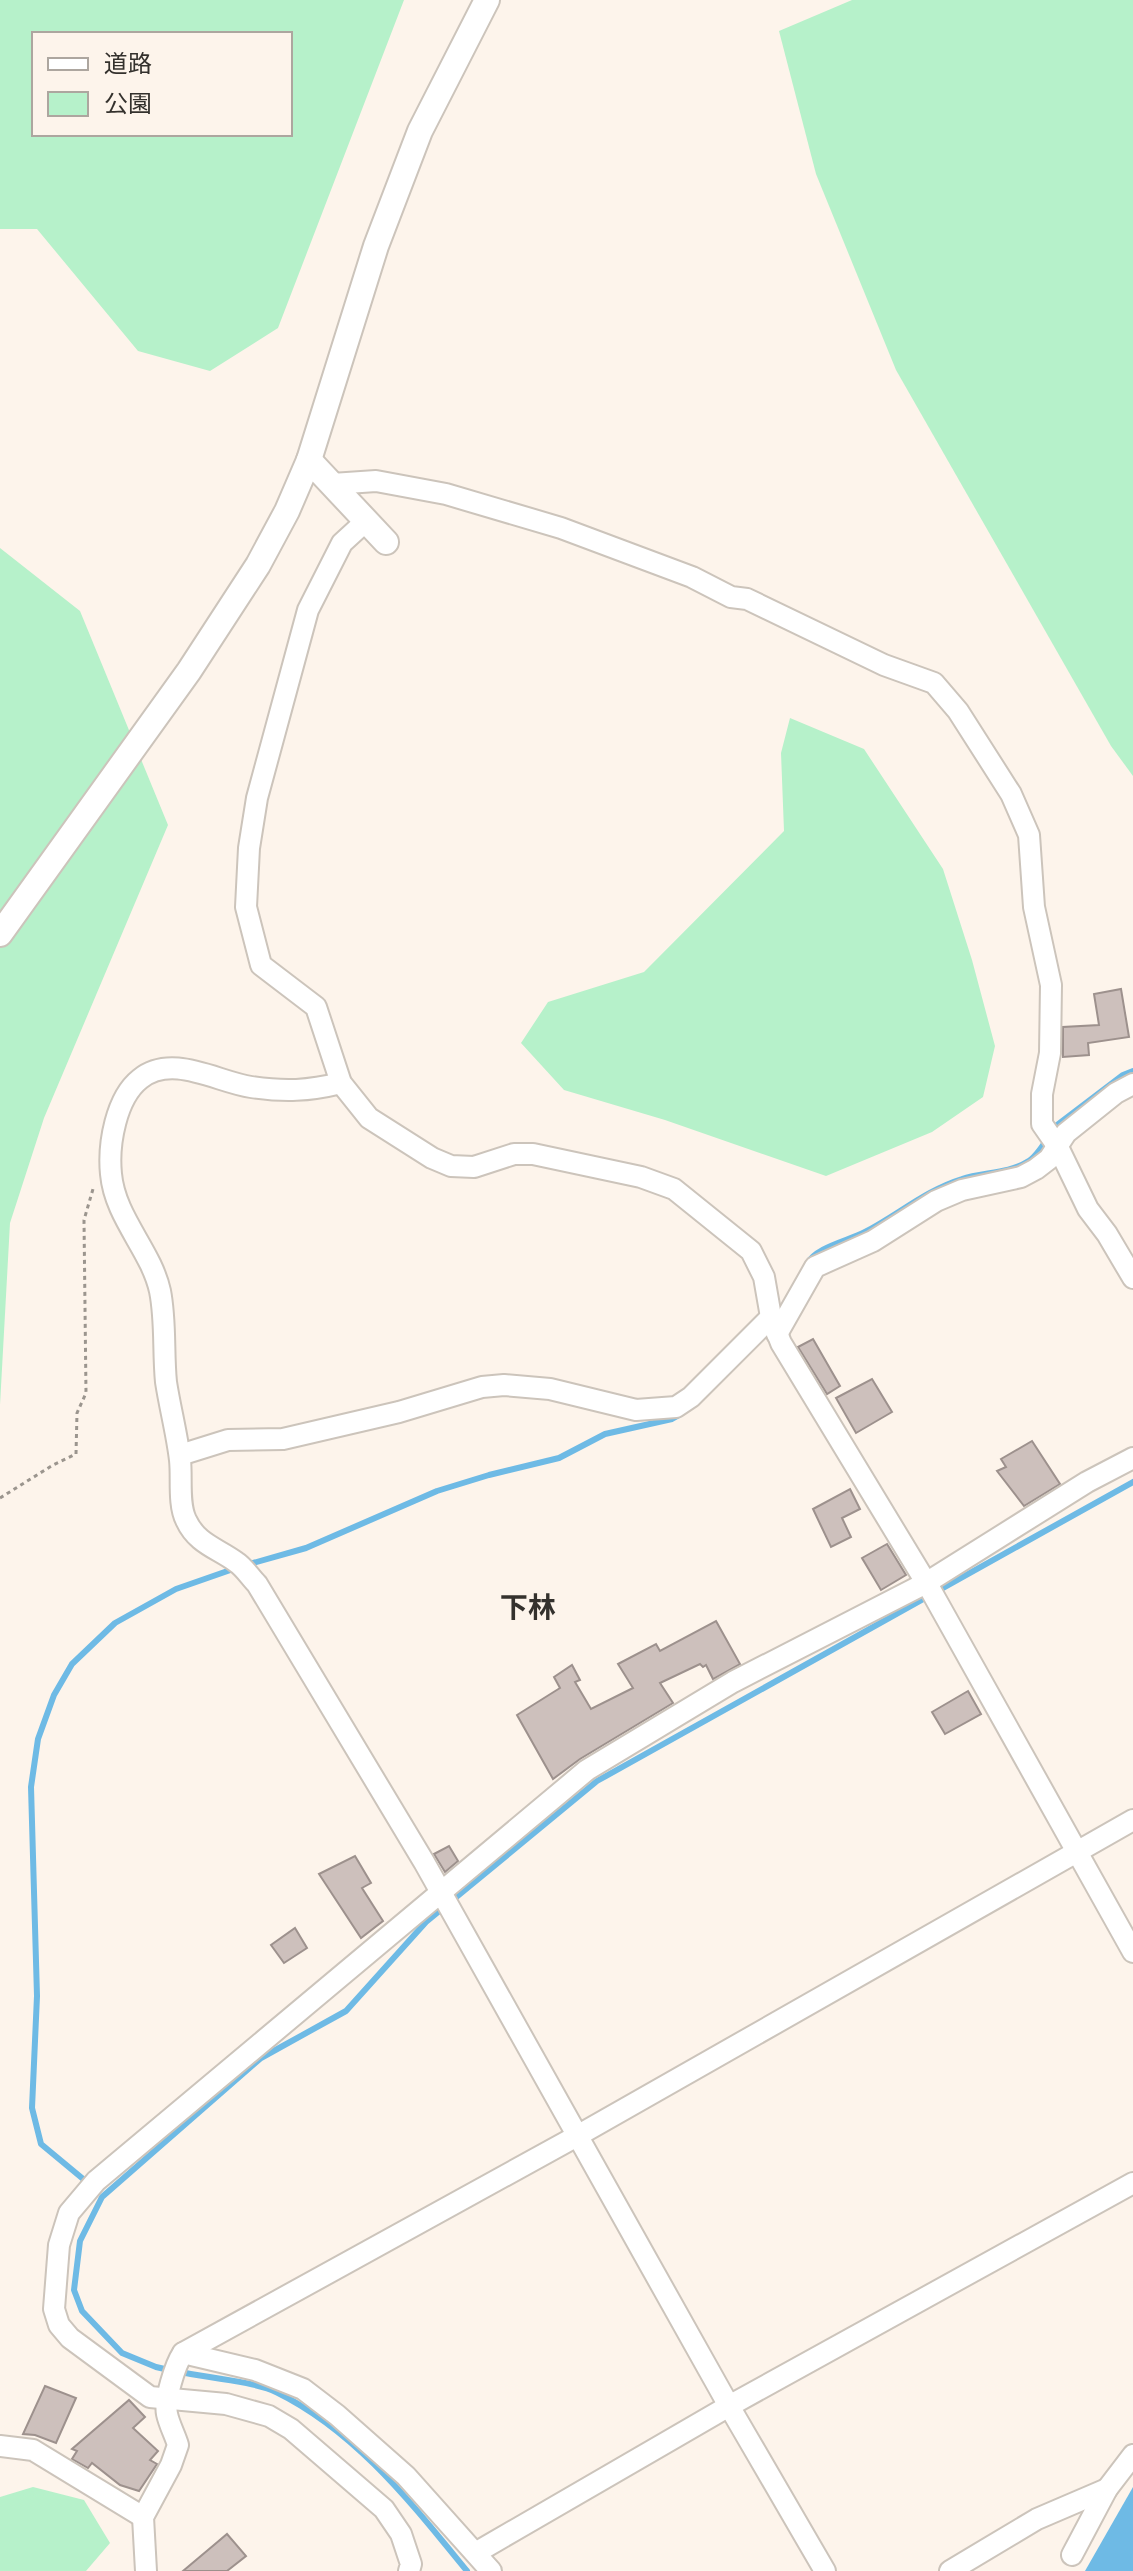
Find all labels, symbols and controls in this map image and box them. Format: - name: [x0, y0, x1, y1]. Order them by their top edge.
- legend: [32, 32, 292, 136]
- text: 道路: [104, 50, 152, 79]
- text: 公園: [104, 90, 152, 119]
- district label: 下林: [500, 1592, 556, 1625]

